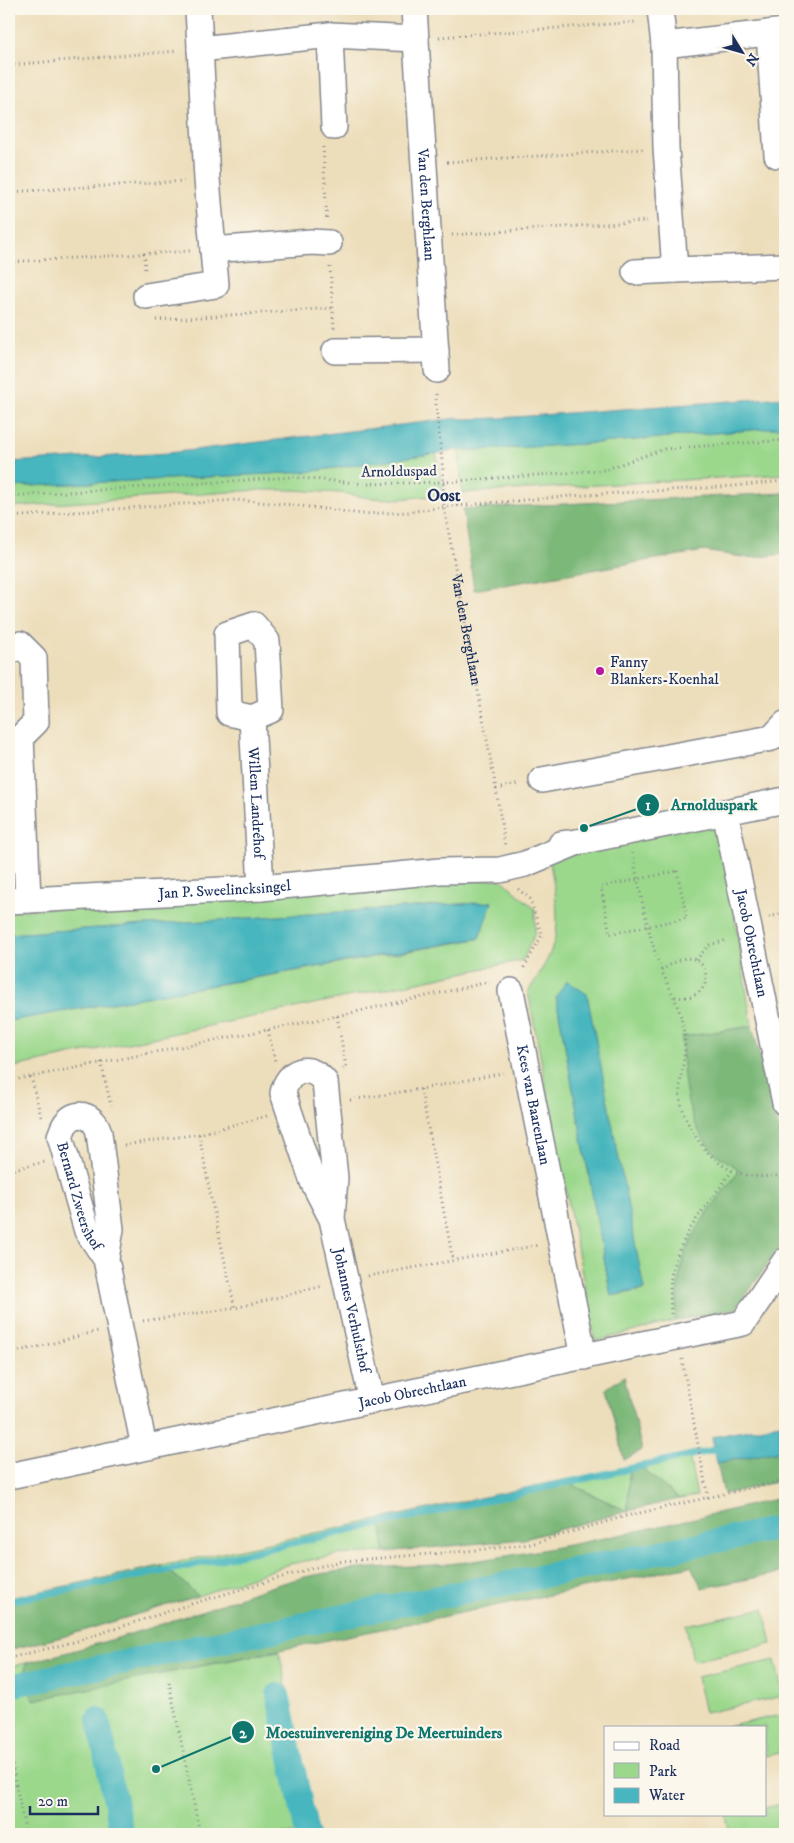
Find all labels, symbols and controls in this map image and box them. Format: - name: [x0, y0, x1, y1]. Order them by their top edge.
- north arrow: [716, 28, 766, 78]
- text: N: [741, 49, 762, 70]
- street label: Van den Berghlaan: [413, 147, 439, 261]
- street label: Arnolduspad: [361, 461, 438, 482]
- district label: Oost: [427, 485, 461, 507]
- street label: Van den Berghlaan: [446, 572, 486, 687]
- place label: Fanny Blankers-Koenhal: [610, 653, 719, 689]
- marker: Fanny Blankers-Koenhal: [594, 665, 606, 677]
- street label: Willem Landréhof: [243, 745, 269, 861]
- callout: Arnolduspark: [636, 789, 767, 820]
- text: Arnolduspark: [670, 795, 758, 815]
- text: 1: [645, 796, 651, 815]
- street label: Jan P. Sweelincksingel: [156, 876, 292, 903]
- street label: Jacob Obrechtlaan: [731, 886, 772, 999]
- street label: Kees van Baarenlaan: [512, 1043, 554, 1167]
- street label: Bernard Zweershof: [52, 1140, 108, 1256]
- street label: Johannes Verhulsthof: [328, 1244, 375, 1376]
- street label: Jacob Obrechtlaan: [355, 1372, 468, 1413]
- callout: Moestuinvereniging De Meertuinders: [230, 1717, 512, 1748]
- text: Moestuinvereniging De Meertuinders: [266, 1723, 503, 1743]
- text: 2: [239, 1724, 247, 1743]
- legend: [604, 1726, 766, 1816]
- text: Road: [649, 1736, 681, 1755]
- text: Park: [649, 1762, 678, 1781]
- scale bar: [30, 1783, 98, 1815]
- text: Water: [648, 1786, 685, 1805]
- text: 20 m: [38, 1792, 68, 1811]

